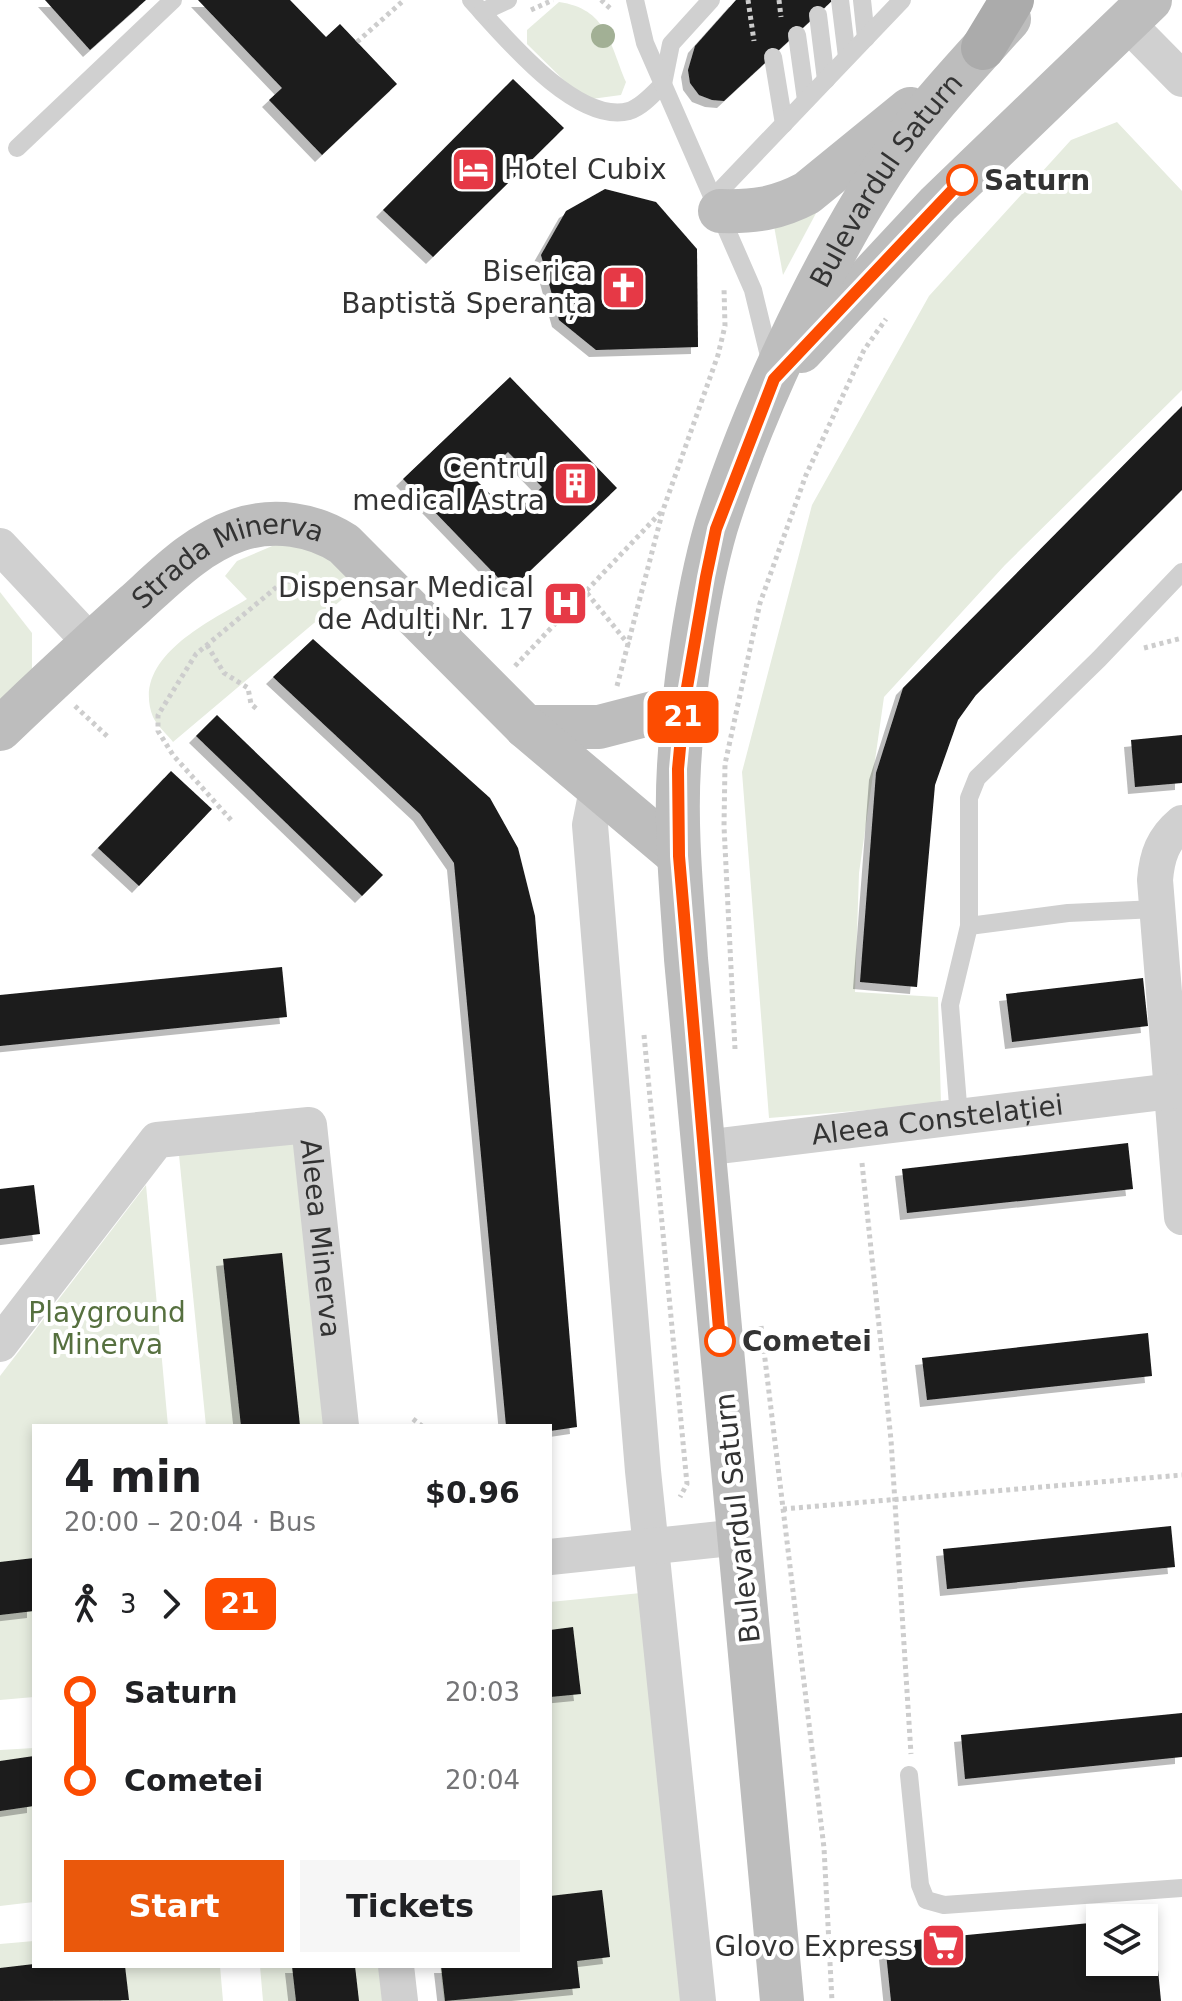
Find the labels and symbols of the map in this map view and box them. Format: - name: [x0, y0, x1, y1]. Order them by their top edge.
- street label: Bulevardul Saturn: [803, 66, 969, 293]
- hotel icon: Hotel Cubix: [449, 145, 497, 193]
- place label: Hotel Cubix: [504, 153, 667, 186]
- place label: Saturn: [984, 164, 1090, 197]
- marker: Saturn: [947, 165, 977, 195]
- place label: Biserica Baptistă Speranța: [341, 255, 593, 320]
- church icon: Biserica Baptistă Speranța: [600, 263, 648, 311]
- place label: Centrul medical Astra: [352, 452, 545, 517]
- building icon: Centrul medical Astra: [552, 460, 600, 508]
- street label: Strada Minerva: [125, 508, 328, 616]
- place label: Dispensar Medical de Adulți Nr. 17: [278, 571, 534, 636]
- hospital icon: Dispensar Medical de Adulți Nr. 17: [541, 579, 589, 627]
- line badge: 21: [647, 691, 719, 743]
- street label: Aleea Constelației: [810, 1088, 1065, 1152]
- street label: Aleea Minerva: [294, 1137, 348, 1339]
- park label: Playground Minerva: [28, 1296, 186, 1361]
- place label: Cometei: [742, 1325, 872, 1358]
- marker: Cometei: [705, 1326, 735, 1356]
- street label: Bulevardul Saturn: [708, 1391, 767, 1645]
- supermarket icon: Glovo Express: [920, 1922, 968, 1970]
- place label: Glovo Express: [714, 1930, 913, 1963]

